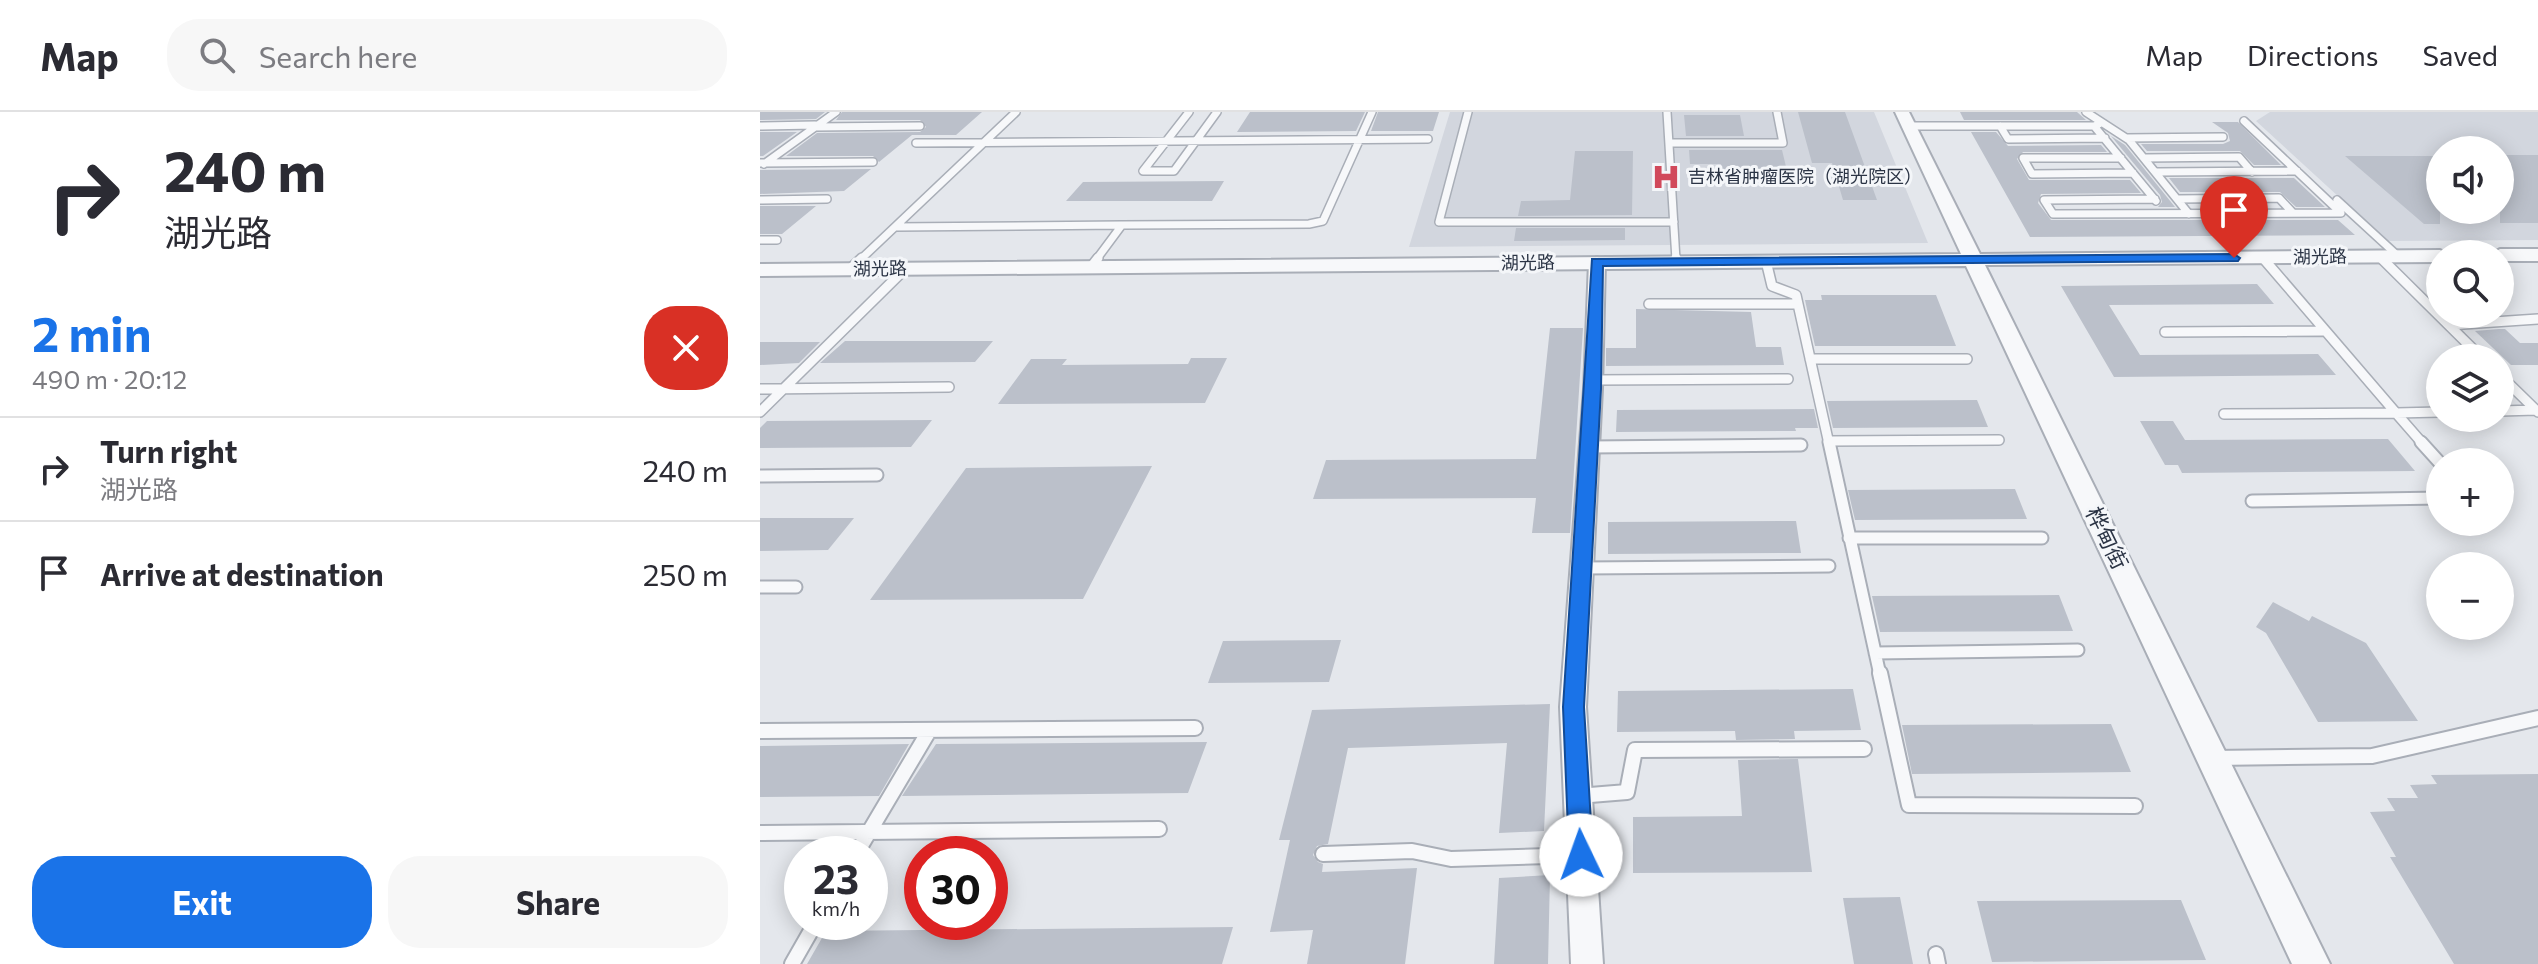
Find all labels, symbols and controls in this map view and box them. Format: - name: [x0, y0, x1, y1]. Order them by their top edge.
- search box: [167, 19, 727, 91]
- text: Map: [40, 32, 119, 79]
- icon: search: [195, 33, 239, 77]
- text: Search here: [259, 37, 417, 74]
- text: Map: [2145, 38, 2203, 72]
- text: Directions: [2247, 38, 2378, 72]
- text: Saved: [2422, 38, 2498, 72]
- text: 240 m: [164, 135, 326, 204]
- map controls: [2426, 136, 2514, 640]
- button: sound: [2426, 136, 2514, 224]
- icon: right: [32, 144, 136, 248]
- hospital icon: 吉林省肿瘤医院（湖光院区）: [1651, 162, 1681, 192]
- place label: 吉林省肿瘤医院（湖光院区）: [1688, 165, 1922, 187]
- pin: [2200, 176, 2268, 258]
- icon: arrive: [2212, 188, 2256, 232]
- text: 湖光路: [164, 209, 272, 253]
- button: search: [2426, 240, 2514, 328]
- street label: 湖光路: [2293, 245, 2347, 267]
- street label: 湖光路: [1501, 251, 1555, 273]
- street label: 湖光路: [853, 257, 907, 279]
- text: 2 min: [32, 303, 152, 362]
- button: close: [644, 306, 728, 390]
- button: layers: [2426, 344, 2514, 432]
- text: 490 m · 20:12: [32, 363, 187, 394]
- text: Turn right: [100, 432, 237, 469]
- icon: right: [32, 447, 76, 491]
- button: +: [2426, 448, 2514, 536]
- text: 240 m: [642, 451, 728, 488]
- text: 湖光路: [100, 473, 178, 504]
- street label: 桦甸街: [2081, 502, 2134, 573]
- icon: arrive: [32, 551, 76, 595]
- button: −: [2426, 552, 2514, 640]
- text: Arrive at destination: [100, 555, 384, 592]
- text: 250 m: [643, 555, 728, 592]
- position arrow: [1539, 813, 1623, 897]
- speed limit sign: 30: [904, 836, 1008, 940]
- text: 23: [813, 853, 859, 902]
- button: Exit: [32, 856, 372, 948]
- button: Share: [388, 856, 728, 948]
- text: km/h: [812, 896, 860, 920]

